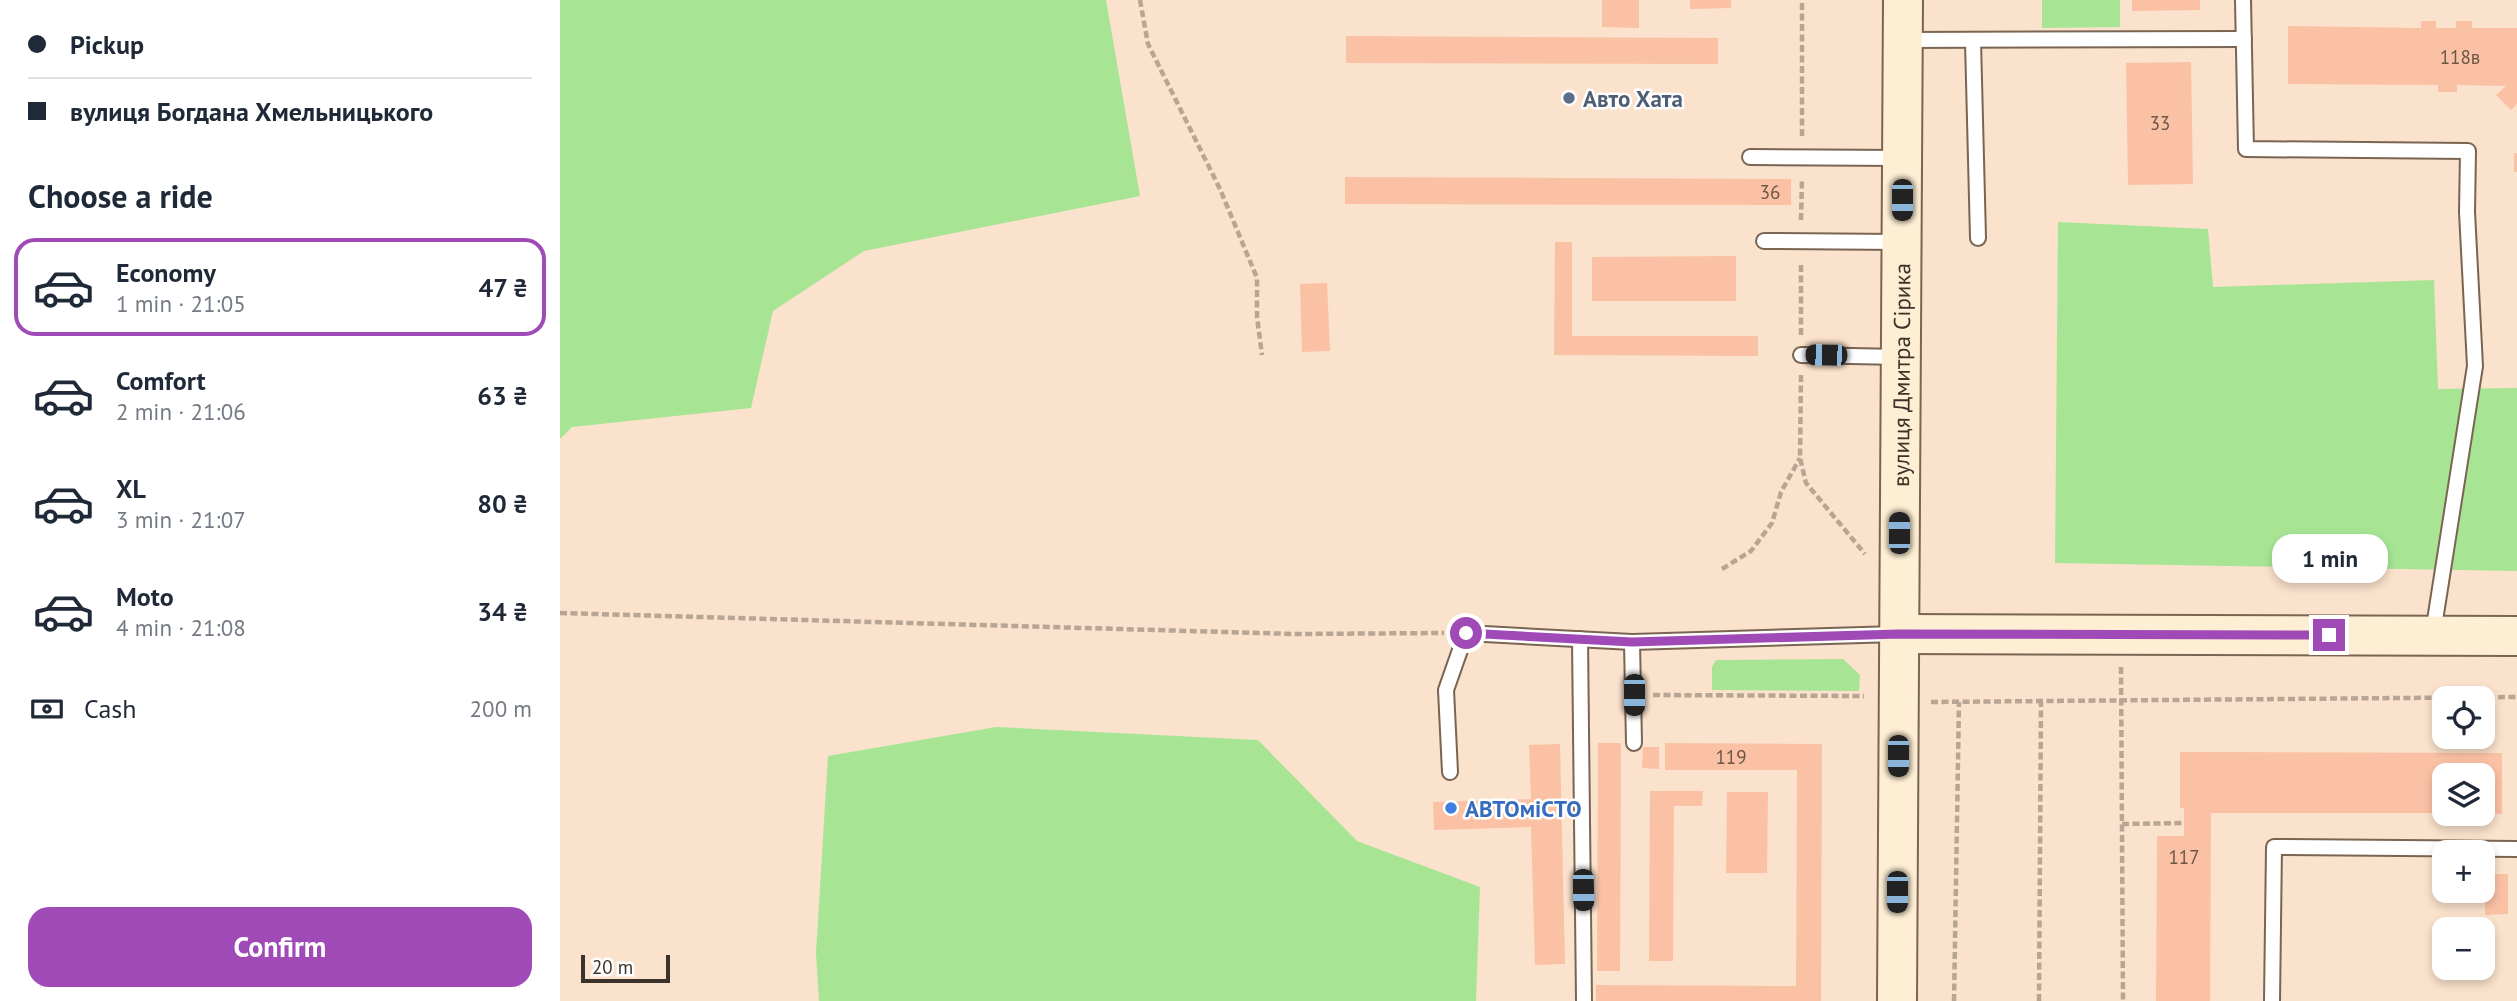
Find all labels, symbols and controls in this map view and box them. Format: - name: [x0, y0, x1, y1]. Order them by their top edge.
- text: Pickup: [70, 28, 144, 61]
- house number: 118в: [2440, 45, 2480, 69]
- place label: Авто Хата: [1583, 84, 1683, 113]
- marker: Авто Хата: [1561, 90, 1577, 106]
- text: вулиця Богдана Хмельницького: [70, 95, 433, 128]
- house number: 33: [2150, 111, 2170, 135]
- text: Choose a ride: [28, 175, 213, 217]
- car: [1892, 179, 1913, 221]
- house number: 36: [1760, 180, 1780, 204]
- icon: car: [32, 256, 95, 319]
- text: Economy: [116, 256, 216, 289]
- street label: вулиця Дмитра Сірика: [1886, 263, 1916, 487]
- text: 47 ₴: [479, 271, 528, 304]
- text: 1 min · 21:05: [116, 289, 246, 318]
- car: [1805, 344, 1848, 366]
- icon: car: [32, 364, 95, 427]
- text: Comfort: [116, 364, 206, 397]
- text: 63 ₴: [477, 379, 528, 412]
- text: 2 min · 21:06: [116, 397, 246, 426]
- icon: car: [32, 472, 95, 535]
- text: XL: [116, 472, 146, 505]
- text: 80 ₴: [477, 487, 528, 520]
- text: 3 min · 21:07: [116, 505, 246, 534]
- car: [1889, 512, 1910, 554]
- callout: 1 min: [2271, 534, 2387, 582]
- text: 1 min: [2302, 544, 2358, 573]
- icon: car: [32, 580, 95, 643]
- text: Moto: [116, 580, 174, 613]
- text: 34 ₴: [477, 595, 528, 628]
- text: 4 min · 21:08: [116, 613, 246, 642]
- route start: [1450, 617, 1482, 649]
- route end: [2313, 619, 2345, 651]
- car: [1624, 674, 1645, 716]
- map controls: [2432, 686, 2495, 980]
- button: locate: [2432, 686, 2495, 749]
- icon: cash: [28, 690, 66, 728]
- text: Cash: [84, 692, 136, 725]
- text: 200 m: [470, 694, 532, 723]
- car: [1888, 735, 1909, 777]
- house number: 119: [1715, 745, 1747, 769]
- button: layers: [2432, 763, 2495, 826]
- place label: АВТОміСТО: [1465, 794, 1582, 823]
- marker: АВТОміСТО: [1443, 800, 1459, 816]
- button: +: [2432, 840, 2495, 903]
- house number: 117: [2168, 845, 2200, 869]
- car: [1573, 869, 1594, 911]
- car: [1887, 871, 1908, 913]
- button: Confirm: [28, 907, 532, 987]
- button: −: [2432, 917, 2495, 980]
- scale bar: [581, 952, 670, 984]
- text: 20 m: [592, 955, 633, 979]

